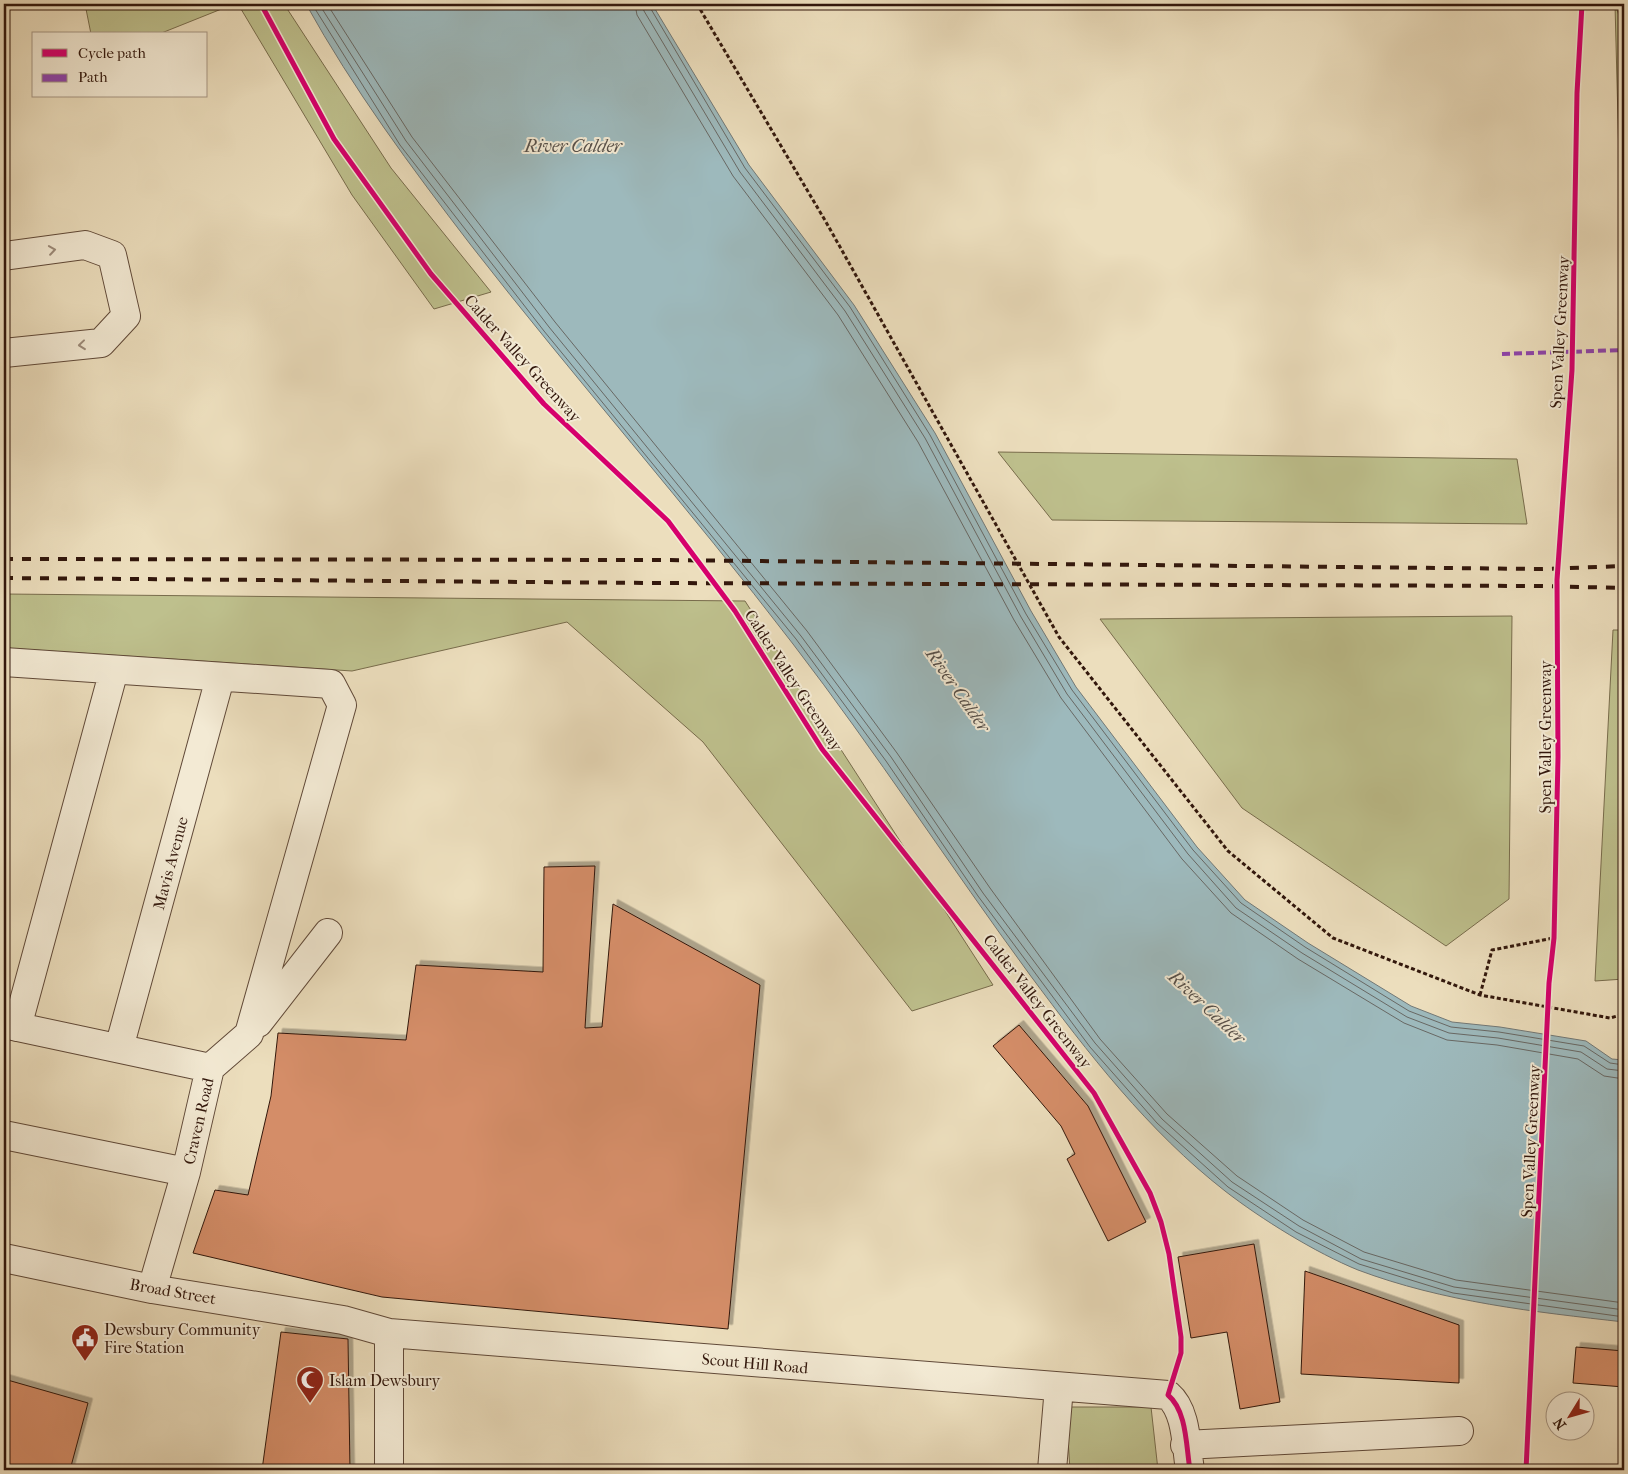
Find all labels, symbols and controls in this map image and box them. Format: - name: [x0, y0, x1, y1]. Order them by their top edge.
- legend: [32, 32, 208, 98]
- text: Cycle path: [78, 44, 146, 62]
- text: Path: [78, 68, 108, 86]
- water label: River Calder: [523, 136, 624, 157]
- one-way arrow: [48, 245, 56, 255]
- street label: Spen Valley Greenway: [1546, 255, 1573, 409]
- street label: Calder Valley Greenway: [460, 291, 585, 426]
- one-way arrow: [77, 339, 85, 350]
- street label: Calder Valley Greenway: [741, 606, 847, 755]
- water label: River Calder: [920, 644, 995, 738]
- street label: Spen Valley Greenway: [1536, 660, 1555, 813]
- street label: Mavis Avenue: [149, 814, 192, 912]
- street label: Calder Valley Greenway: [979, 931, 1096, 1072]
- water label: River Calder: [1163, 966, 1251, 1050]
- street label: Spen Valley Greenway: [1517, 1064, 1544, 1218]
- street label: Craven Road: [179, 1076, 218, 1166]
- street label: Broad Street: [128, 1275, 218, 1308]
- place label: Dewsbury Community Fire Station: [104, 1320, 261, 1357]
- public building icon: Dewsbury Community Fire Station: [70, 1323, 100, 1362]
- street label: Scout Hill Road: [701, 1349, 809, 1378]
- mosque icon: Islam Dewsbury: [295, 1365, 325, 1404]
- place label: Islam Dewsbury: [329, 1371, 441, 1390]
- north arrow: [1546, 1392, 1596, 1442]
- text: N: [1550, 1414, 1570, 1433]

